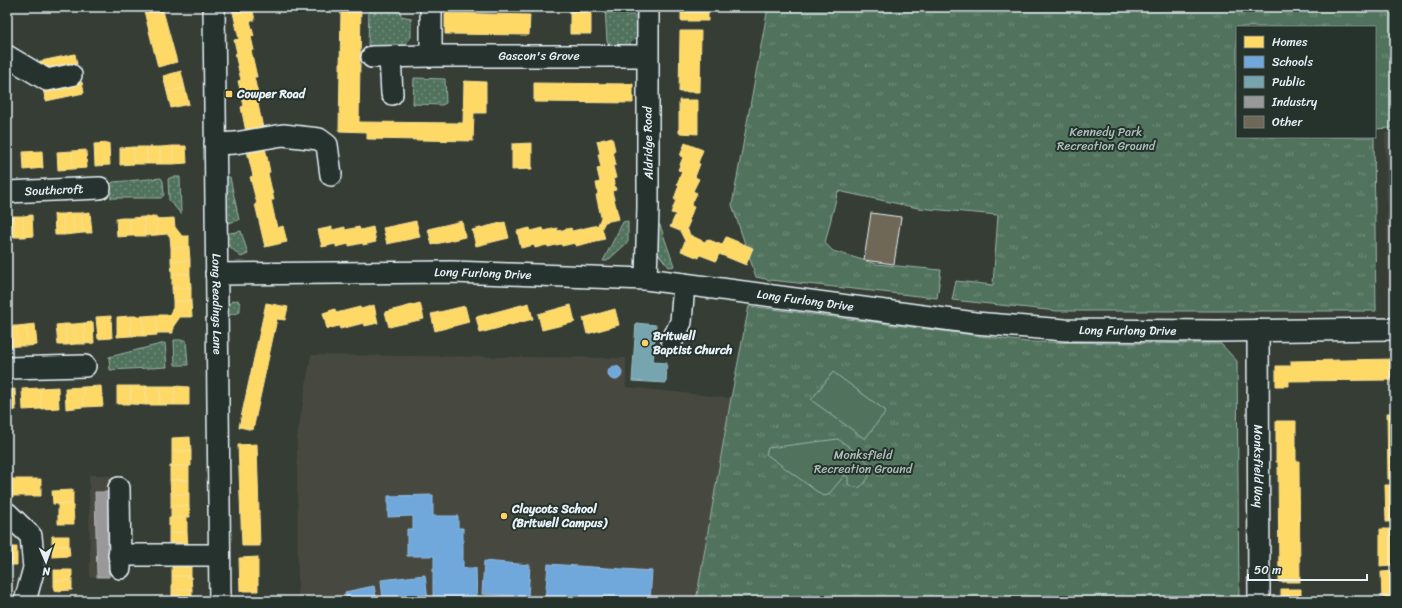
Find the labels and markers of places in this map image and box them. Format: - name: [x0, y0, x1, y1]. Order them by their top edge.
- place label: Cowper Road: [236, 83, 307, 105]
- marker: Cowper Road: [224, 89, 234, 99]
- place label: Britwell Baptist Church: [653, 325, 733, 361]
- marker: Britwell Baptist Church: [640, 338, 650, 348]
- place label: Claycots School (Britwell Campus): [511, 498, 608, 534]
- marker: Claycots School (Britwell Campus): [499, 511, 509, 521]

